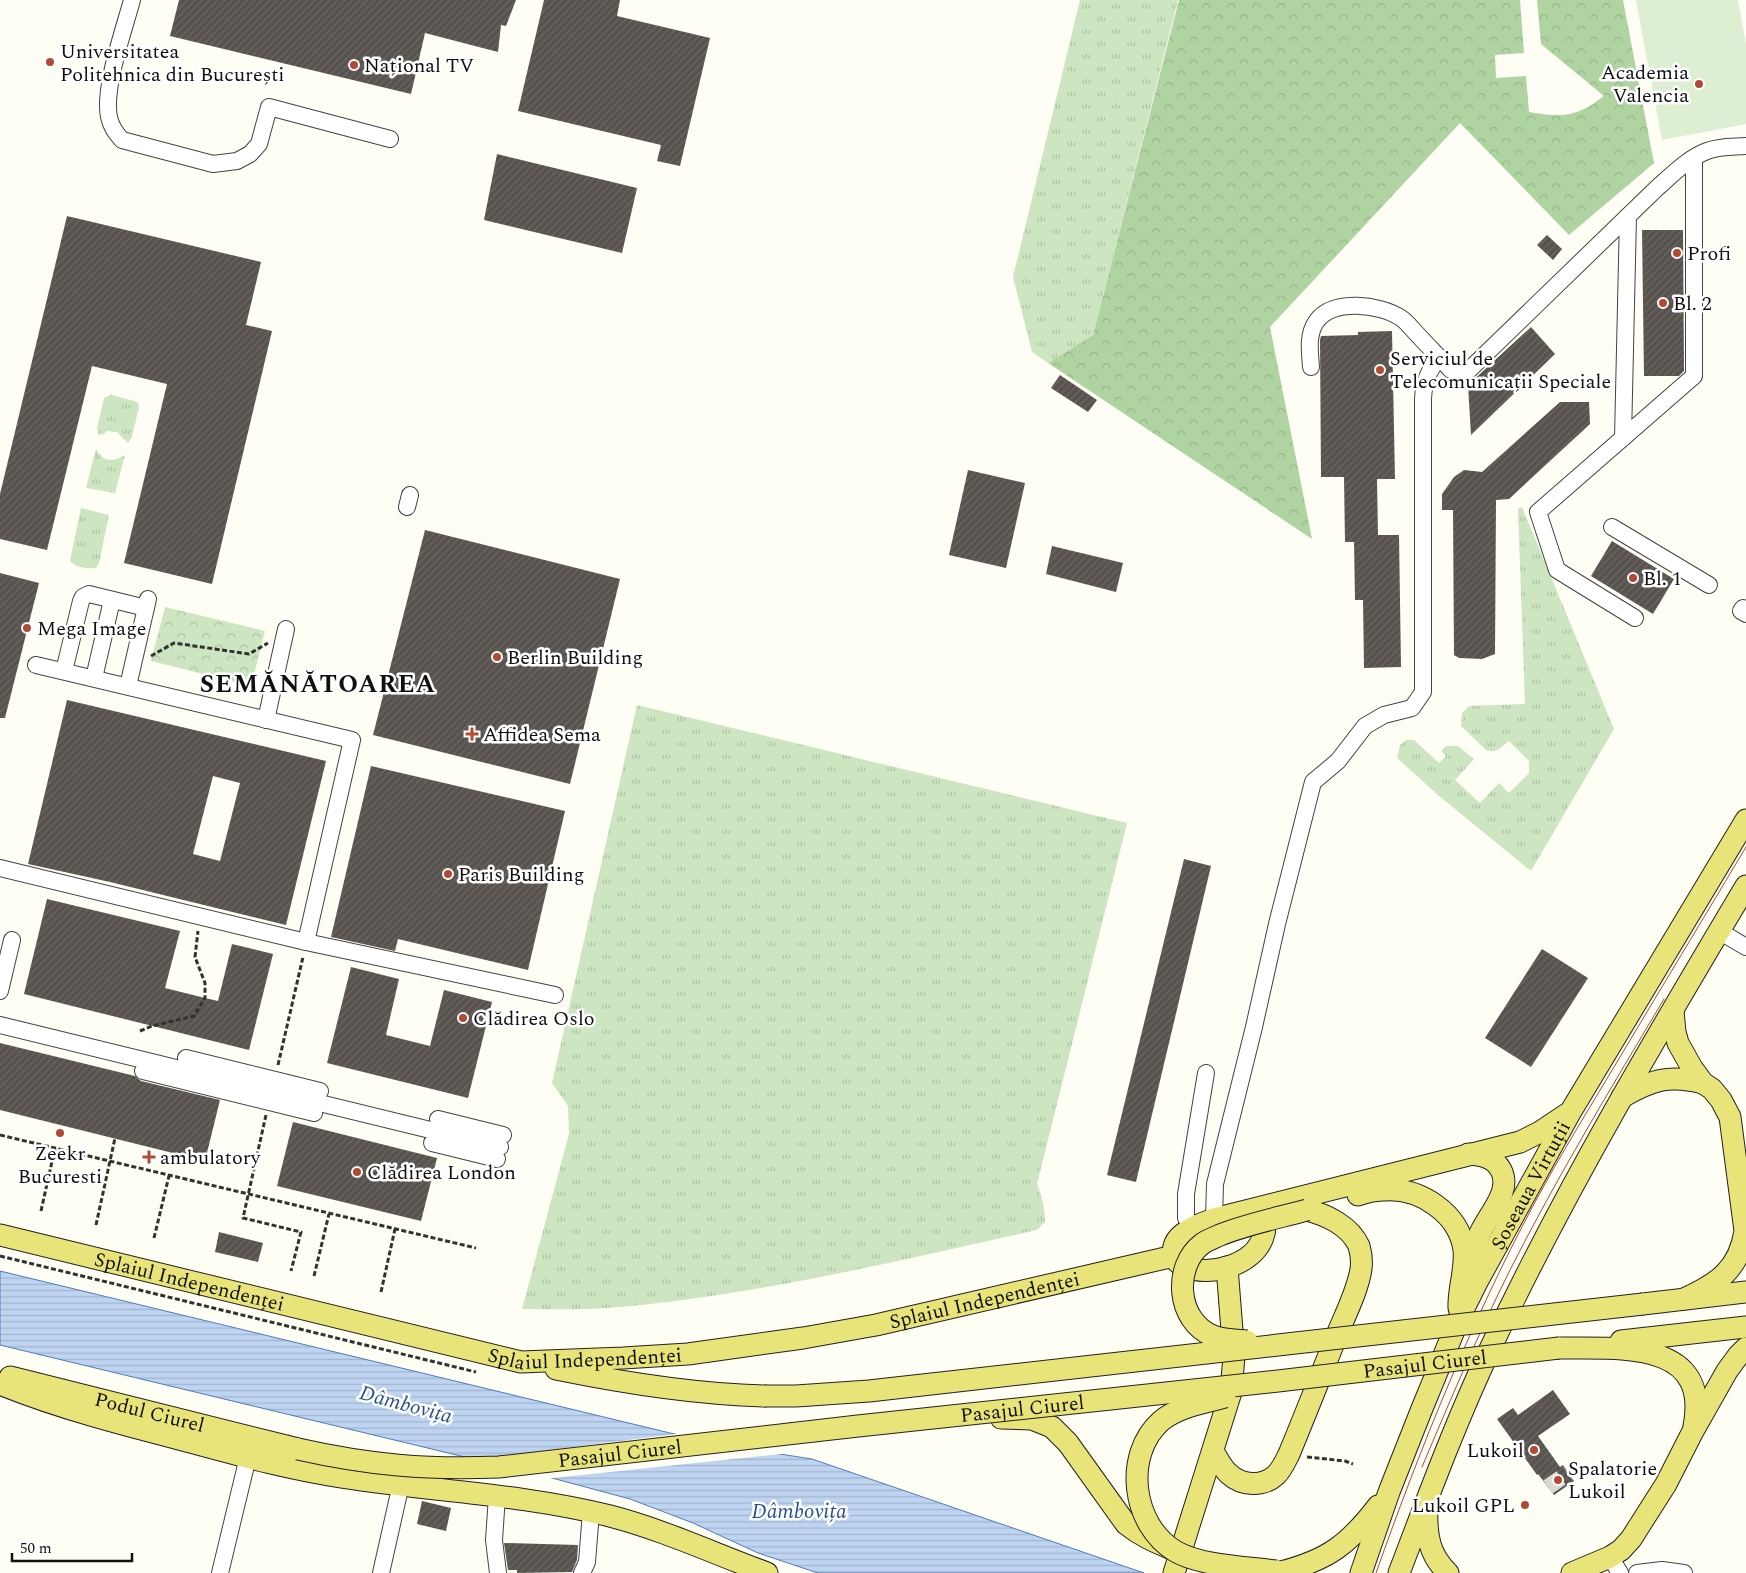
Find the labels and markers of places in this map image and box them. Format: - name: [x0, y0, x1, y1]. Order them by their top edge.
- place label: Universitatea Politehnica din București: [60, 37, 285, 90]
- place label: Național TV: [364, 51, 474, 81]
- marker: Universitatea Politehnica din București: [44, 56, 56, 68]
- place label: Academia Valencia: [1601, 58, 1689, 111]
- marker: Național TV: [348, 59, 360, 71]
- marker: Academia Valencia: [1693, 78, 1705, 90]
- place label: Profi: [1687, 239, 1731, 269]
- marker: Profi: [1671, 247, 1683, 259]
- place label: Bl. 2: [1673, 289, 1712, 319]
- marker: Bl. 2: [1657, 297, 1669, 309]
- place label: Serviciul de Telecomunicații Speciale: [1390, 344, 1611, 397]
- marker: Serviciul de Telecomunicații Speciale: [1374, 364, 1386, 376]
- place label: Bl. 1: [1643, 564, 1682, 594]
- marker: Bl. 1: [1627, 572, 1639, 584]
- place label: Mega Image: [37, 614, 146, 644]
- marker: Mega Image: [21, 622, 33, 634]
- place label: Berlin Building: [507, 643, 643, 673]
- marker: Berlin Building: [491, 651, 503, 663]
- place label: Affidea Sema: [483, 720, 601, 750]
- marker: Affidea Sema: [465, 727, 479, 741]
- place label: Paris Building: [458, 860, 584, 890]
- marker: Paris Building: [442, 868, 454, 880]
- place label: Clădirea Oslo: [473, 1004, 595, 1034]
- marker: Clădirea Oslo: [457, 1012, 469, 1024]
- marker: Zeekr Bucuresti: [54, 1127, 66, 1139]
- place label: Zeekr Bucuresti: [18, 1139, 102, 1192]
- place label: ambulatory: [160, 1143, 262, 1173]
- marker: ambulatory: [142, 1150, 156, 1164]
- place label: Clădirea London: [367, 1158, 516, 1188]
- marker: Clădirea London: [351, 1166, 363, 1178]
- place label: Lukoil: [1466, 1436, 1524, 1466]
- marker: Lukoil: [1528, 1444, 1540, 1456]
- place label: Spalatorie Lukoil: [1568, 1454, 1657, 1507]
- marker: Spalatorie Lukoil: [1552, 1474, 1564, 1486]
- place label: Lukoil GPL: [1412, 1491, 1515, 1521]
- marker: Lukoil GPL: [1519, 1499, 1531, 1511]

